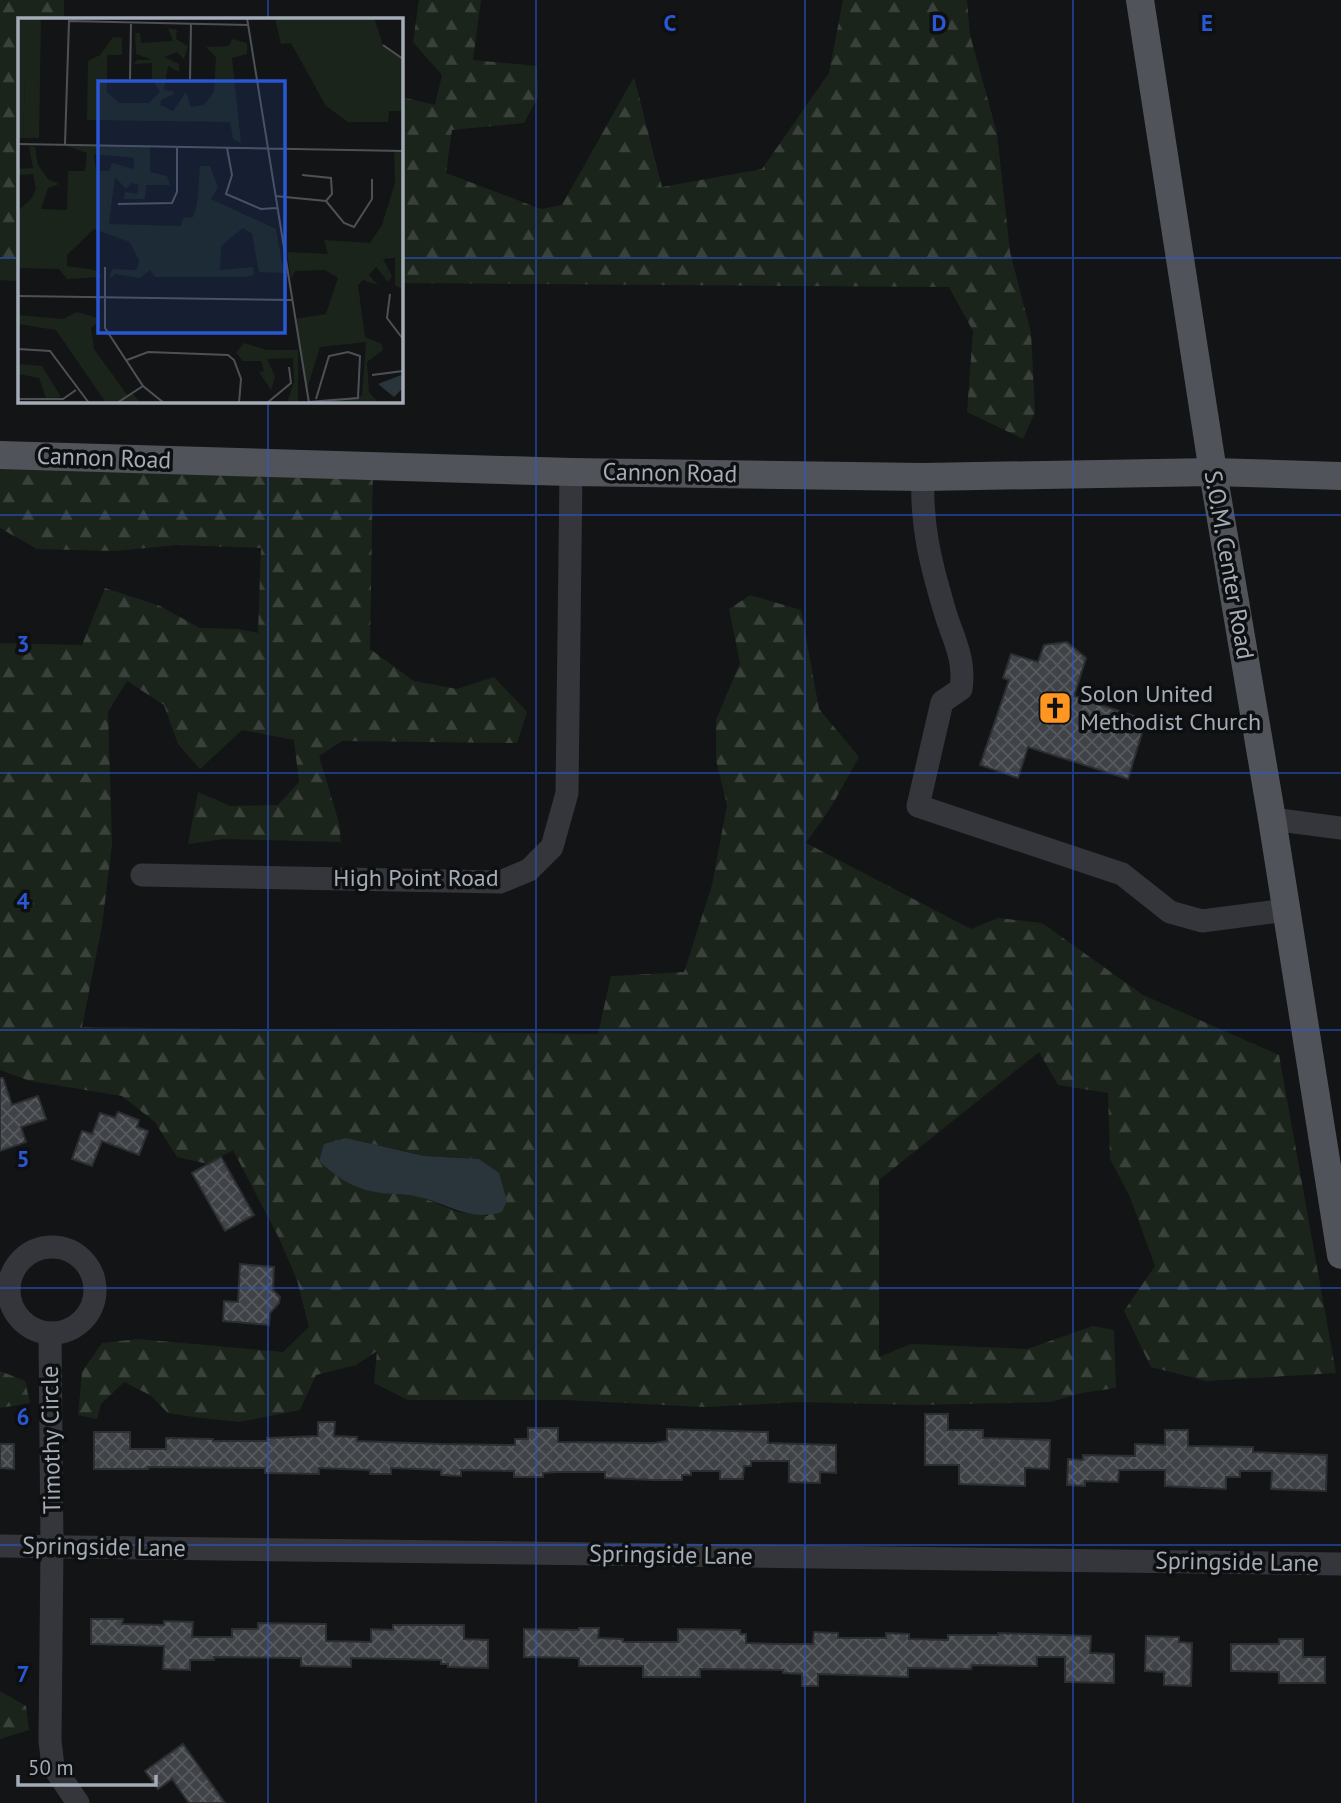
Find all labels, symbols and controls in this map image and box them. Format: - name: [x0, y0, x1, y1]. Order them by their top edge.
- text: C: [664, 8, 677, 37]
- text: D: [932, 8, 946, 37]
- text: E: [1201, 8, 1213, 37]
- inset map: [18, 18, 402, 402]
- street label: Cannon Road: [36, 440, 172, 475]
- street label: Cannon Road: [602, 456, 738, 489]
- street label: S.O.M. Center Road: [1198, 468, 1261, 662]
- text: 3: [16, 629, 30, 658]
- place label: Solon United Methodist Church: [1080, 678, 1261, 737]
- church icon: Solon United Methodist Church: [1036, 689, 1074, 727]
- street label: High Point Road: [333, 862, 499, 893]
- text: 4: [16, 886, 30, 915]
- text: 5: [16, 1144, 30, 1173]
- street label: Timothy Circle: [34, 1366, 67, 1514]
- text: 6: [16, 1402, 30, 1431]
- street label: Springside Lane: [22, 1530, 186, 1563]
- street label: Springside Lane: [589, 1538, 753, 1571]
- street label: Springside Lane: [1155, 1545, 1319, 1578]
- text: 7: [16, 1659, 30, 1688]
- scale bar: [18, 1744, 156, 1788]
- text: 50 m: [28, 1754, 74, 1781]

